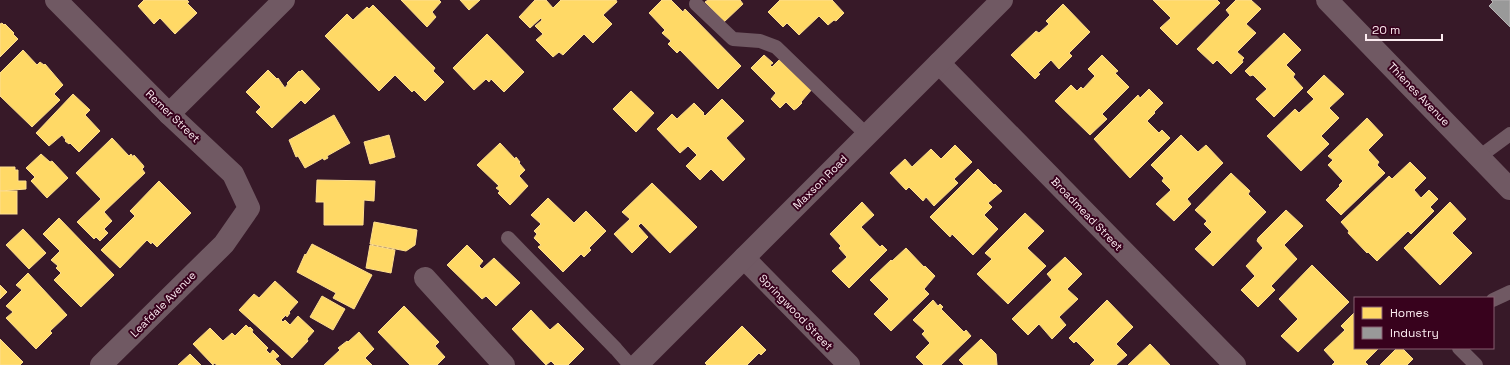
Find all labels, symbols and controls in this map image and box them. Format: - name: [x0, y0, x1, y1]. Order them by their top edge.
- scale bar: [1366, 16, 1442, 42]
- text: 20 m: [1372, 22, 1400, 38]
- street label: Thienes Avenue: [1385, 59, 1453, 129]
- street label: Remer Street: [143, 87, 203, 145]
- street label: Maxson Road: [790, 152, 850, 212]
- street label: Broadmead Street: [1048, 174, 1126, 254]
- street label: Leafdale Avenue: [127, 268, 199, 340]
- street label: Springwood Street: [756, 271, 836, 353]
- legend: [1354, 297, 1494, 349]
- text: Homes: [1390, 305, 1429, 321]
- text: Industry: [1390, 325, 1439, 341]

